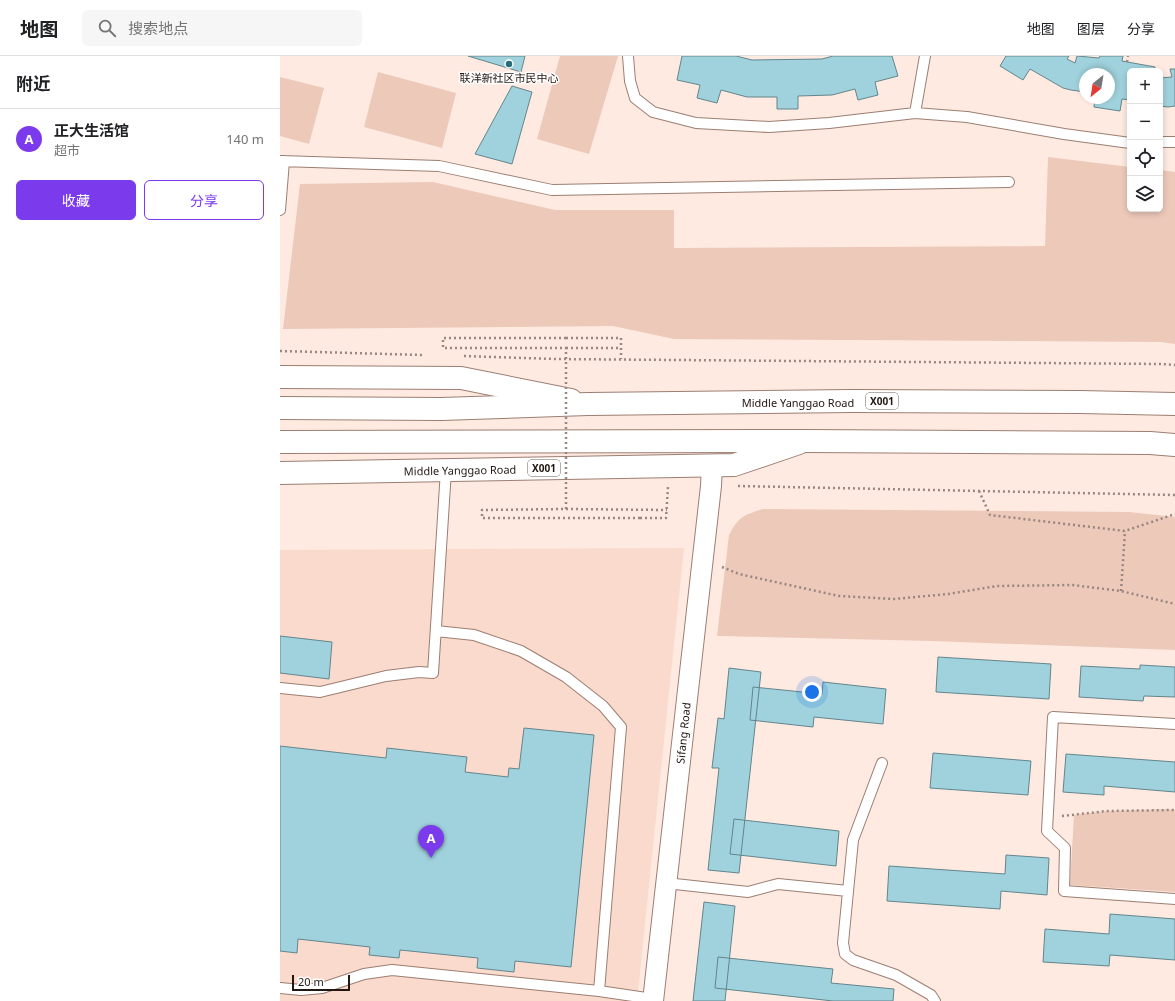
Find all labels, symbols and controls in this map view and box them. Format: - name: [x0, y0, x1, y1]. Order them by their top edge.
- search box: [82, 10, 362, 46]
- text: 地图: [20, 16, 58, 42]
- icon: search: [96, 17, 118, 39]
- text: 搜索地点: [128, 18, 188, 38]
- text: 地图: [1027, 19, 1055, 38]
- text: 图层: [1077, 19, 1105, 38]
- text: 分享: [1127, 19, 1155, 38]
- marker: 联洋新社区市民中心: [504, 59, 514, 69]
- north arrow: [1079, 68, 1115, 104]
- map controls: [1127, 68, 1163, 212]
- button: +: [1127, 68, 1163, 104]
- place label: 联洋新社区市民中心: [460, 70, 559, 85]
- text: 附近: [16, 72, 50, 95]
- button: −: [1127, 104, 1163, 140]
- text: 正大生活馆: [54, 120, 129, 140]
- text: A: [25, 130, 34, 148]
- text: 140 m: [226, 130, 264, 148]
- button: locate: [1127, 140, 1163, 176]
- text: 超市: [54, 141, 80, 159]
- button: layers: [1127, 176, 1163, 212]
- button: 收藏: [16, 180, 136, 220]
- button: 分享: [144, 180, 264, 220]
- road number: X001: [866, 393, 898, 409]
- street label: Middle Yanggao Road: [742, 395, 854, 410]
- road number: X001: [528, 460, 560, 476]
- street label: Middle Yanggao Road: [404, 462, 516, 478]
- your location: [802, 682, 822, 702]
- street label: Sifang Road: [672, 702, 694, 764]
- pin: A: [418, 825, 444, 858]
- scale bar: [292, 973, 350, 992]
- text: 20 m: [298, 974, 324, 989]

